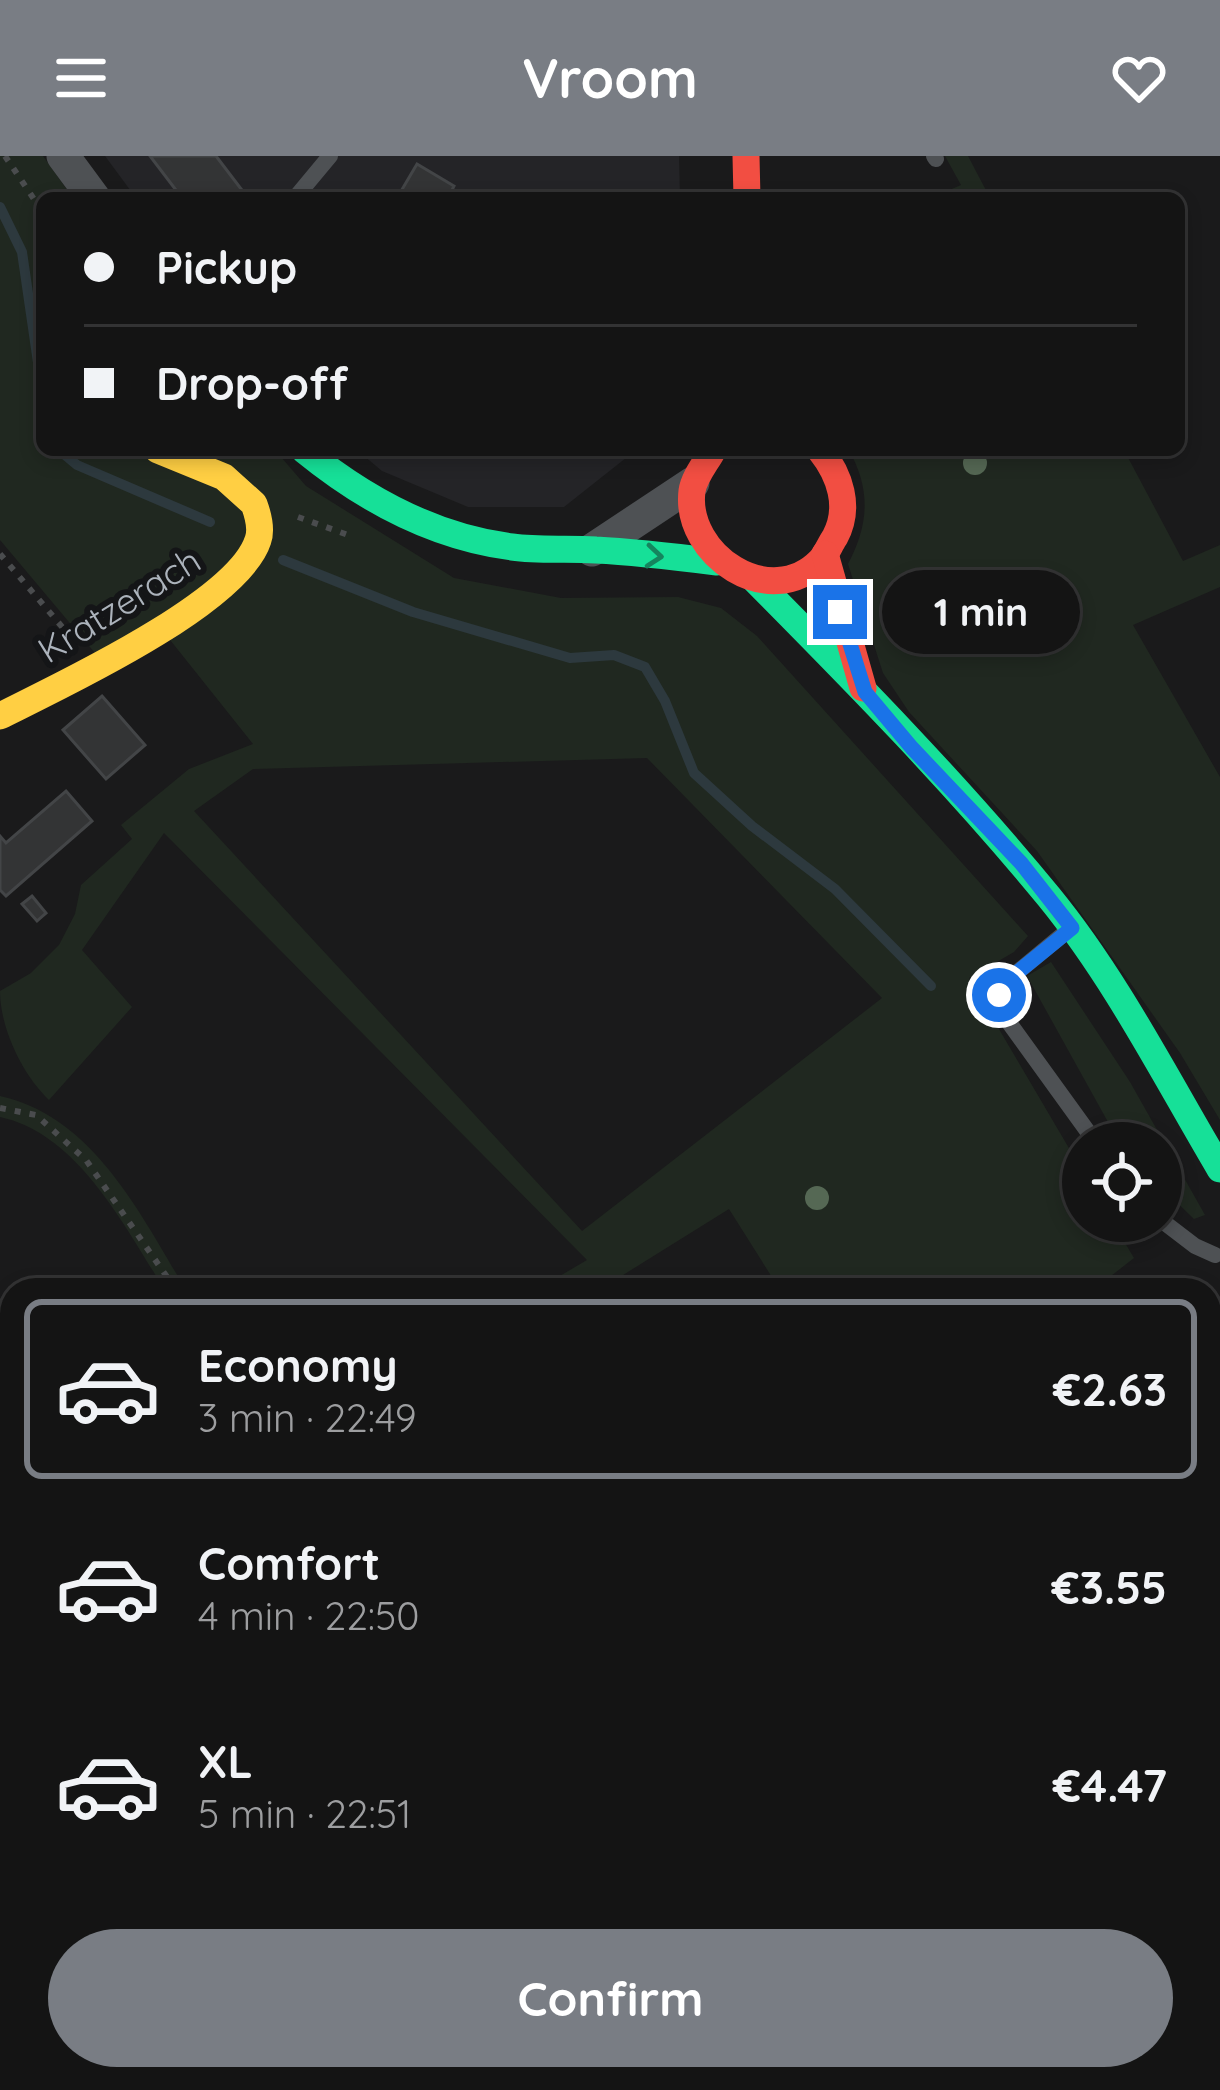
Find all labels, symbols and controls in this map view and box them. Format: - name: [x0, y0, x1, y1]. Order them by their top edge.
- text: Vroom: [522, 44, 698, 112]
- icon: menu: [48, 45, 114, 111]
- icon: heart: [1106, 45, 1172, 111]
- text: Pickup: [156, 239, 297, 295]
- text: Drop-off: [156, 355, 348, 411]
- street label: Kratzerach: [29, 537, 208, 672]
- one-way arrow: [645, 543, 664, 569]
- callout: 1 min: [882, 570, 1080, 654]
- route end: [813, 585, 867, 639]
- text: 1 min: [934, 587, 1028, 636]
- route start: [972, 968, 1026, 1022]
- map controls: [1062, 1122, 1182, 1242]
- button: locate: [1062, 1122, 1182, 1242]
- icon: car: [54, 1335, 162, 1443]
- text: Economy: [198, 1337, 398, 1393]
- text: €2.63: [1053, 1361, 1167, 1417]
- text: 3 min · 22:49: [198, 1393, 416, 1442]
- icon: car: [54, 1533, 162, 1641]
- text: Comfort: [198, 1535, 380, 1591]
- text: €3.55: [1052, 1559, 1167, 1615]
- text: 4 min · 22:50: [198, 1591, 420, 1640]
- icon: car: [54, 1731, 162, 1839]
- text: XL: [198, 1733, 253, 1789]
- text: €4.47: [1053, 1757, 1167, 1813]
- text: 5 min · 22:51: [198, 1789, 411, 1838]
- button: Confirm: [48, 1929, 1173, 2067]

